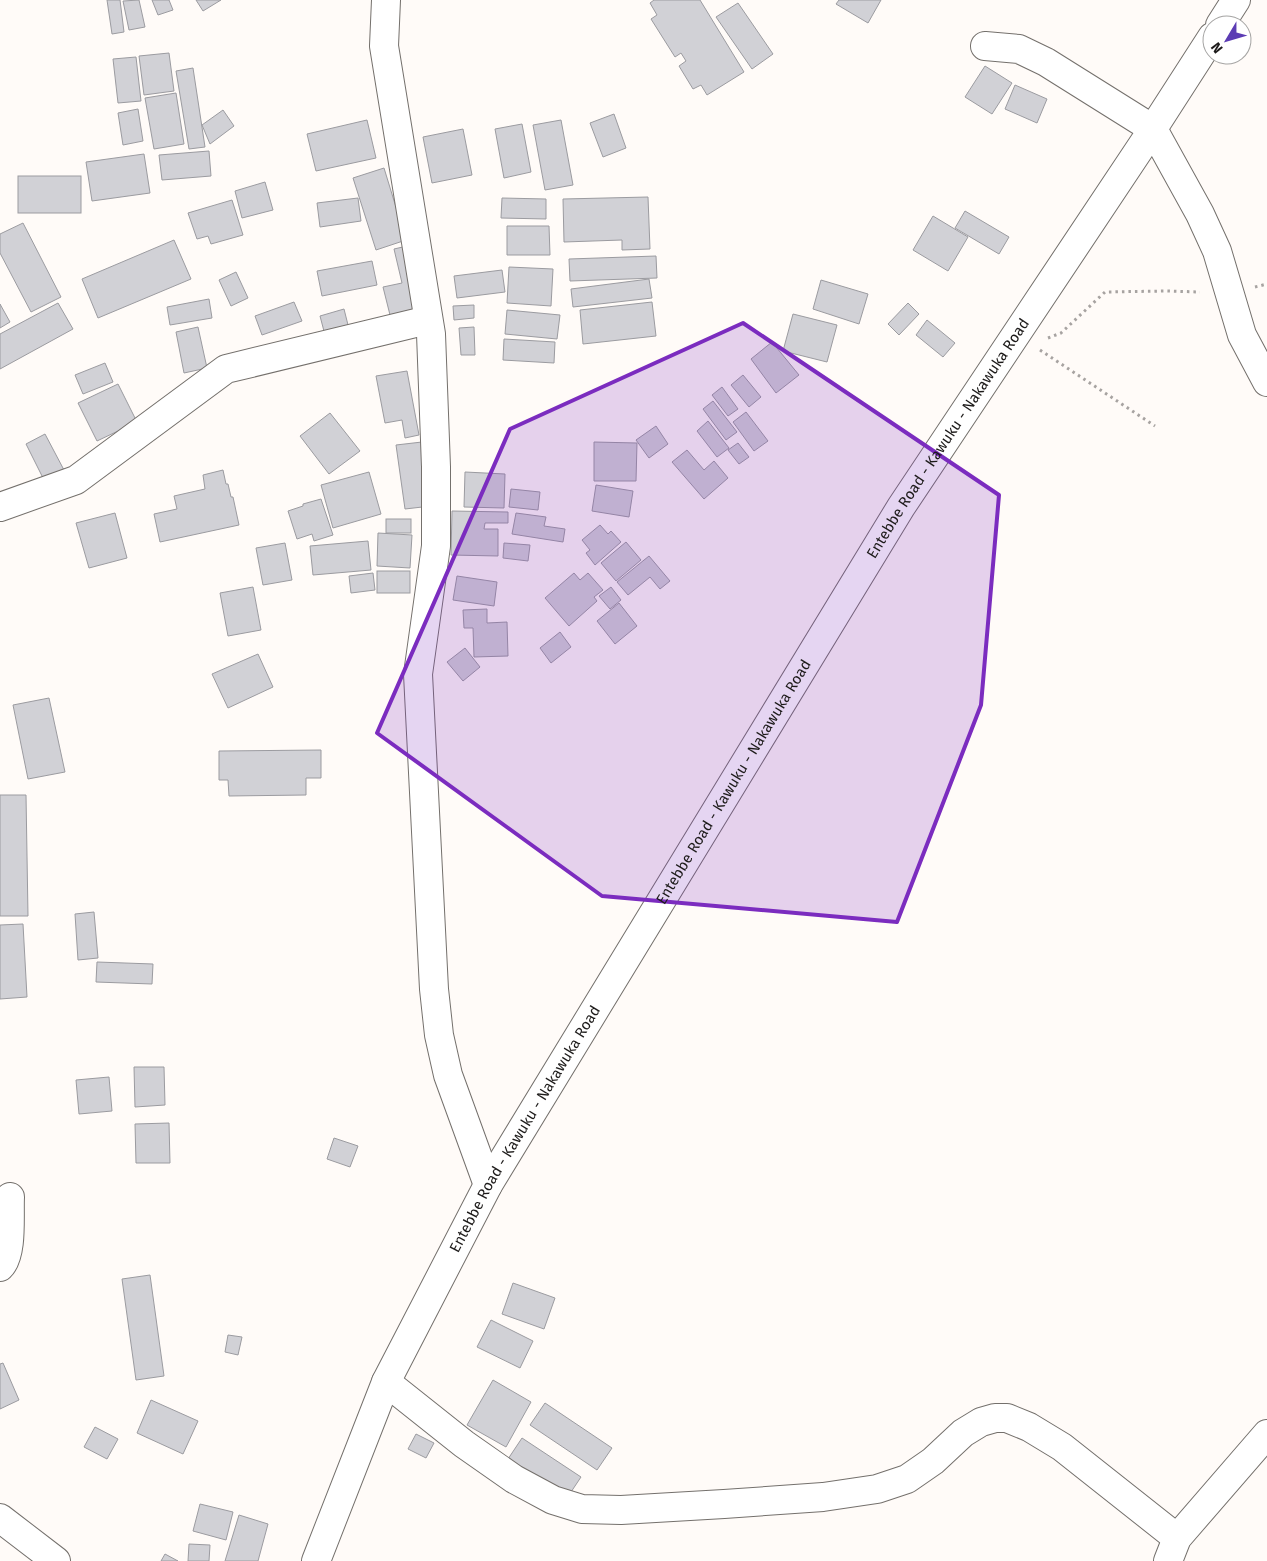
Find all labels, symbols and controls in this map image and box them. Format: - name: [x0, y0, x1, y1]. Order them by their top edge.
- north arrow: [1202, 15, 1252, 65]
- text: N: [1208, 39, 1227, 57]
- street label: Entebbe Road - Kawuku - Nakawuka Road: [863, 315, 1033, 562]
- street label: Entebbe Road - Kawuku - Nakawuka Road: [652, 656, 815, 908]
- street label: Entebbe Road - Kawuku - Nakawuka Road: [446, 1002, 604, 1255]

